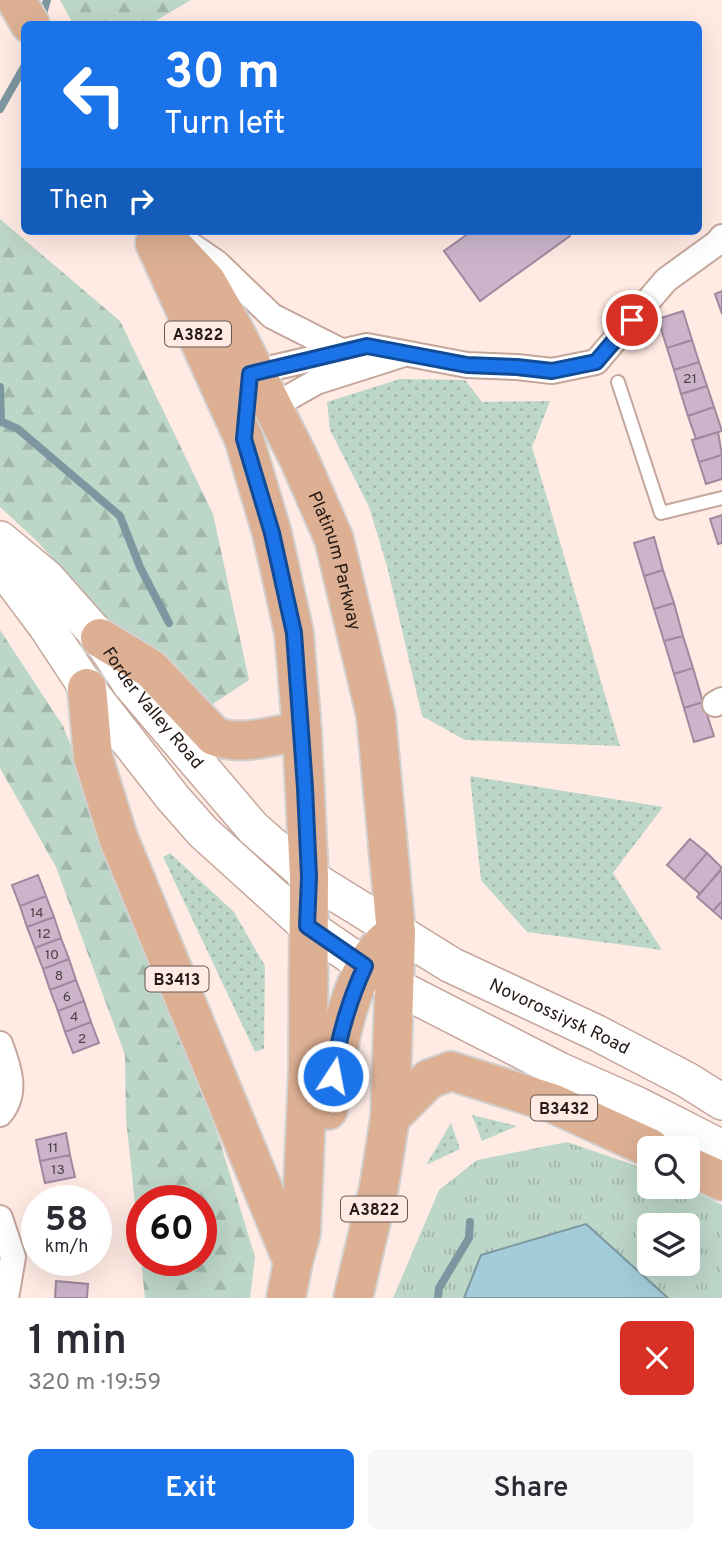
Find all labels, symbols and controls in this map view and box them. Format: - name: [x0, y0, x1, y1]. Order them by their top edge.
- text: 30 m: [164, 44, 280, 106]
- icon: left: [49, 49, 140, 140]
- text: Turn left: [164, 105, 285, 145]
- icon: right: [122, 182, 160, 220]
- text: Then: [49, 185, 108, 218]
- pin: [602, 290, 662, 350]
- icon: arrive: [613, 301, 651, 339]
- road number: A3822: [165, 322, 231, 346]
- house number: 21: [683, 371, 697, 388]
- street label: Platinum Parkway: [302, 488, 365, 633]
- street label: Forder Valley Road: [96, 643, 208, 774]
- house number: 14: [30, 905, 44, 922]
- house number: 12: [37, 926, 51, 943]
- house number: 10: [45, 947, 59, 964]
- road number: B3413: [146, 967, 208, 992]
- house number: 8: [55, 968, 63, 985]
- street label: Novorossiysk Road: [485, 974, 633, 1061]
- house number: 6: [63, 989, 71, 1006]
- house number: 4: [70, 1009, 78, 1026]
- house number: 2: [78, 1031, 86, 1048]
- position arrow: [296, 1039, 370, 1113]
- road number: B3432: [531, 1096, 597, 1120]
- map controls: [637, 1136, 700, 1276]
- button: search: [637, 1136, 700, 1199]
- house number: 11: [48, 1140, 58, 1157]
- house number: 13: [51, 1162, 65, 1179]
- speed limit sign: 60: [126, 1185, 217, 1276]
- road number: A3822: [341, 1196, 407, 1222]
- text: 58: [45, 1199, 88, 1243]
- button: layers: [637, 1213, 700, 1276]
- text: km/h: [45, 1236, 88, 1259]
- text: 1 min: [28, 1316, 127, 1369]
- button: close: [620, 1321, 694, 1395]
- text: 320 m · 19:59: [28, 1369, 161, 1398]
- button: Exit: [28, 1449, 354, 1529]
- button: Share: [368, 1449, 694, 1529]

